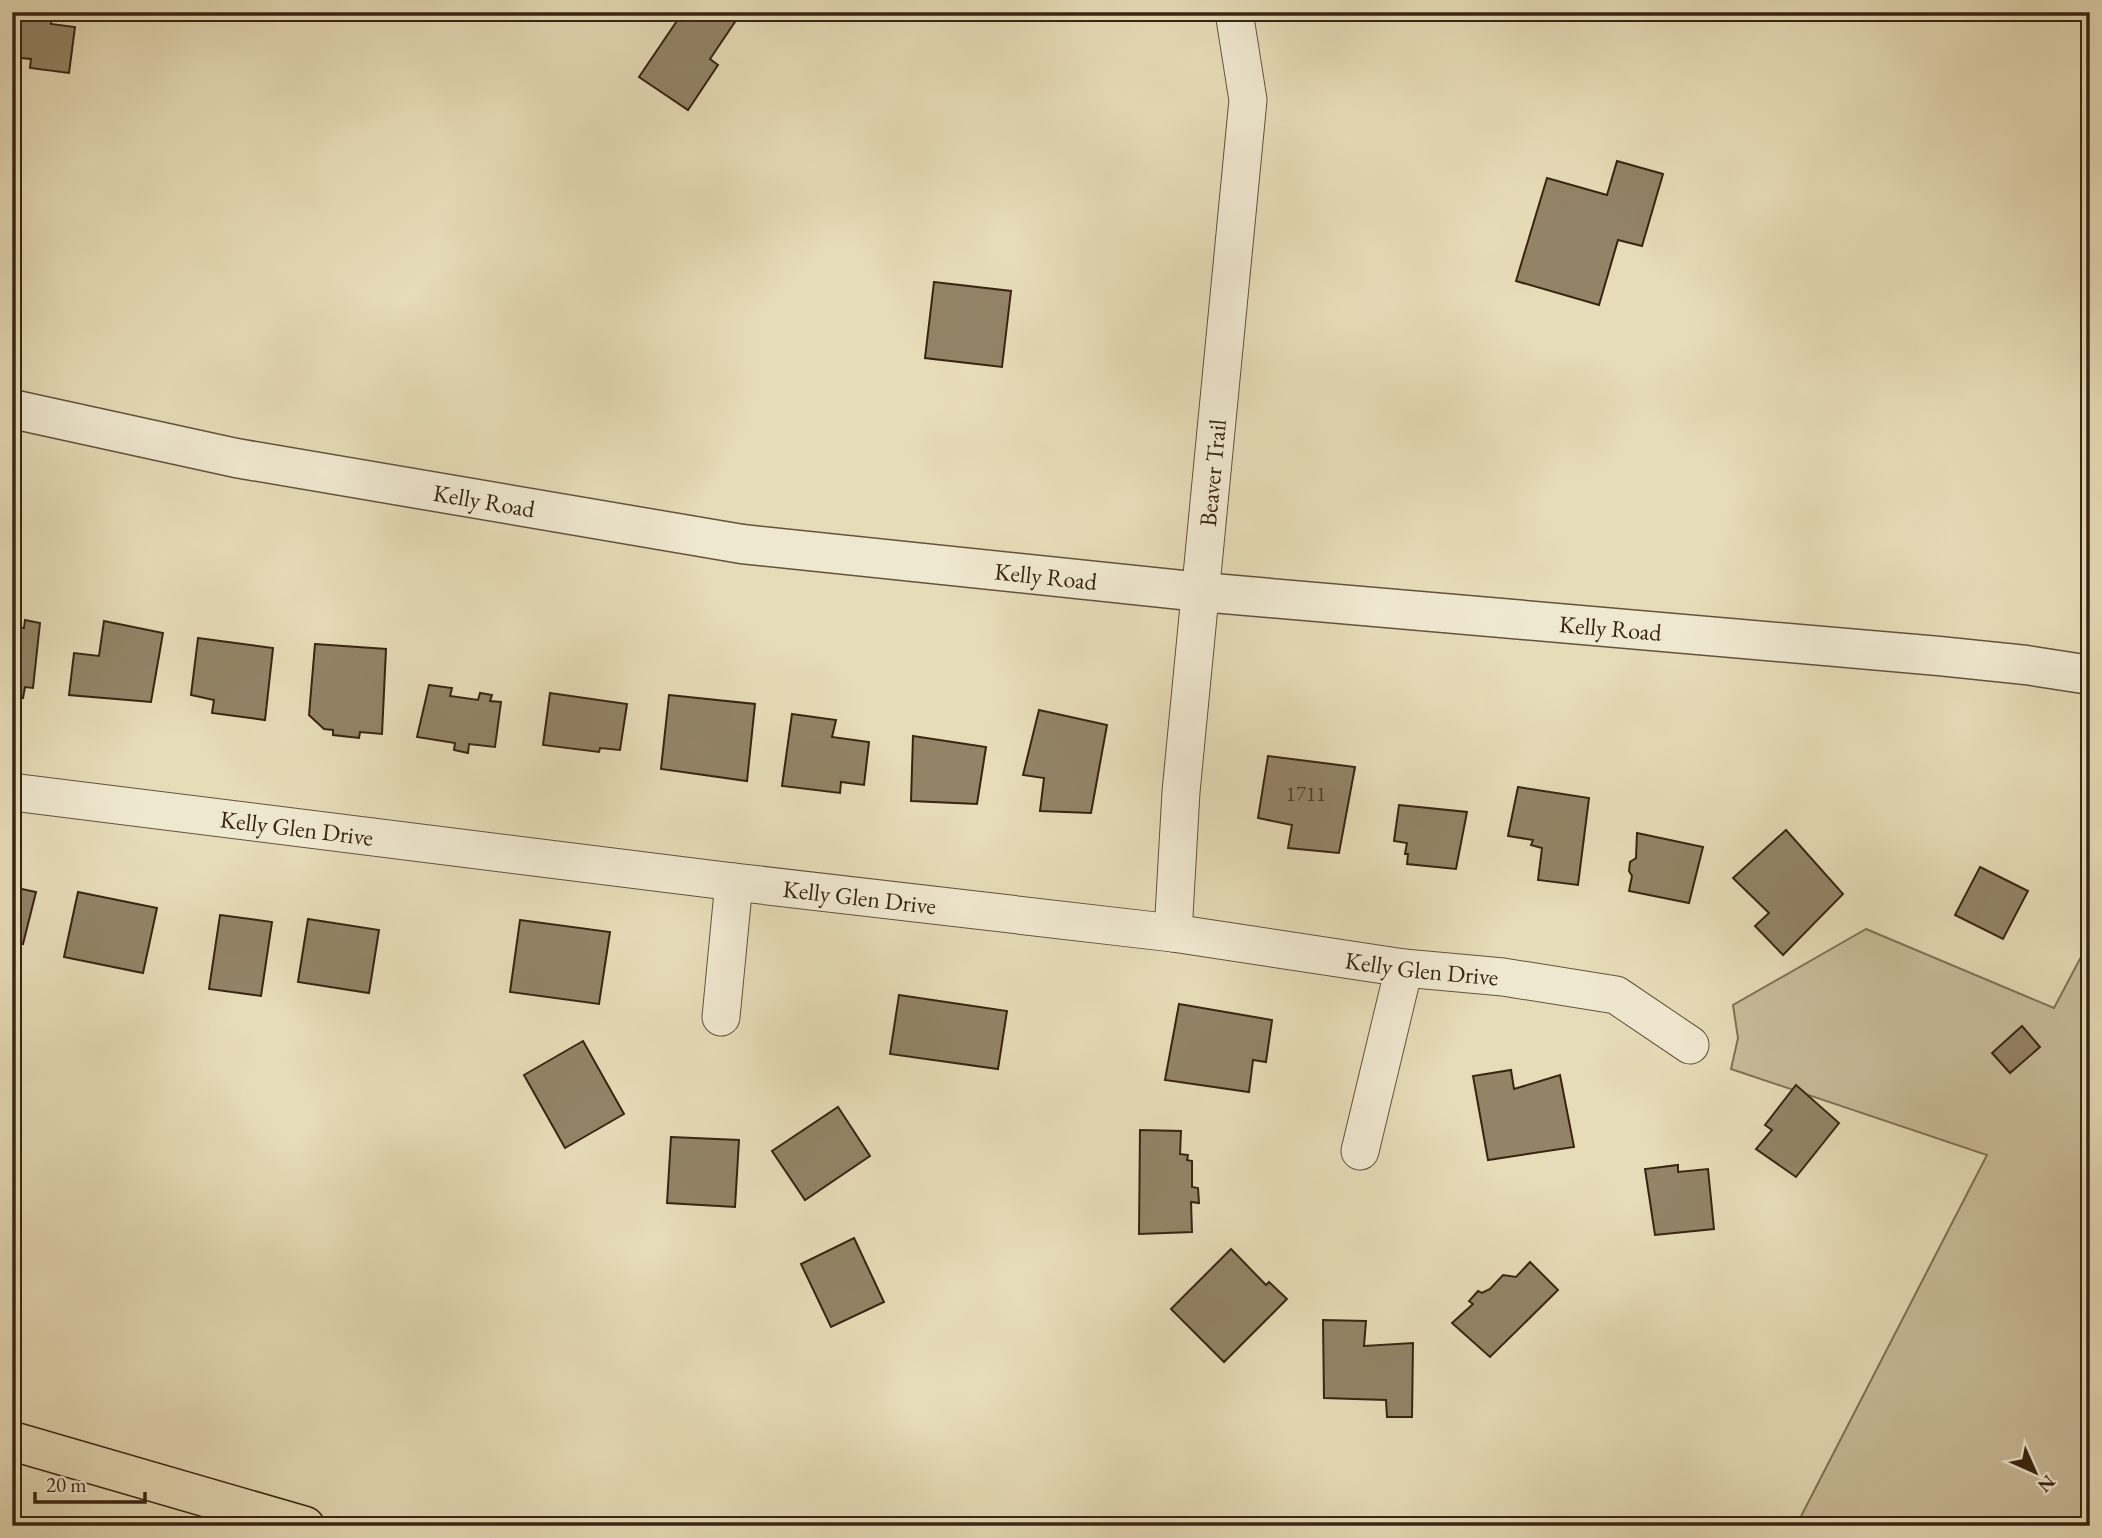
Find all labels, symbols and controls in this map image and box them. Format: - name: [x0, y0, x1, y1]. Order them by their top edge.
- street label: Beaver Trail: [1191, 417, 1233, 528]
- street label: Kelly Road: [431, 476, 538, 524]
- street label: Kelly Road: [993, 555, 1099, 597]
- street label: Kelly Road: [1558, 608, 1664, 647]
- house number: 1711: [1286, 780, 1326, 807]
- street label: Kelly Glen Drive: [218, 803, 375, 852]
- street label: Kelly Glen Drive: [781, 872, 938, 921]
- street label: Kelly Glen Drive: [1343, 944, 1500, 992]
- north arrow: [2000, 1436, 2070, 1506]
- scale bar: [35, 1461, 145, 1505]
- text: N: [2032, 1469, 2061, 1498]
- text: 20 m: [46, 1471, 87, 1498]

